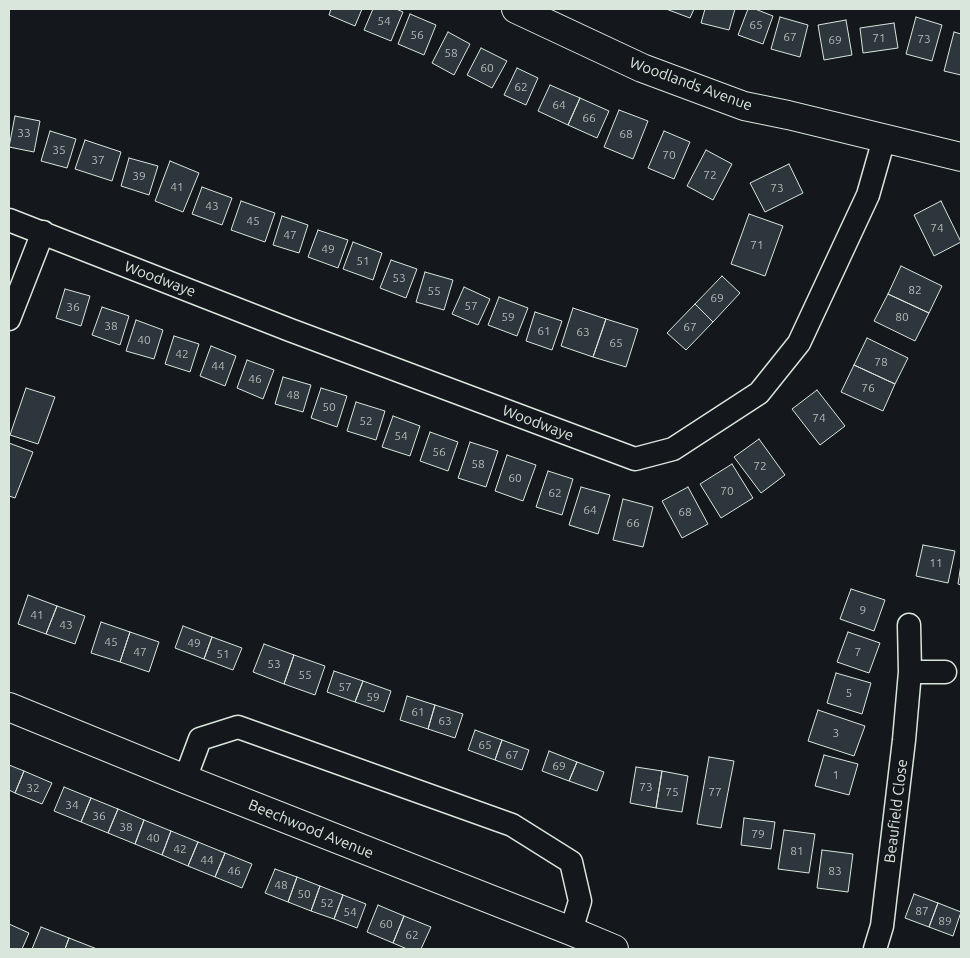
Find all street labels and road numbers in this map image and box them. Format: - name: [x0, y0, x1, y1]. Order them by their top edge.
- street label: Woodlands Avenue: [627, 53, 755, 115]
- street label: Woodwaye: [122, 257, 198, 301]
- street label: Woodwaye: [500, 401, 576, 445]
- street label: Beaufield Close: [881, 758, 911, 864]
- street label: Beechwood Avenue: [246, 796, 376, 862]

